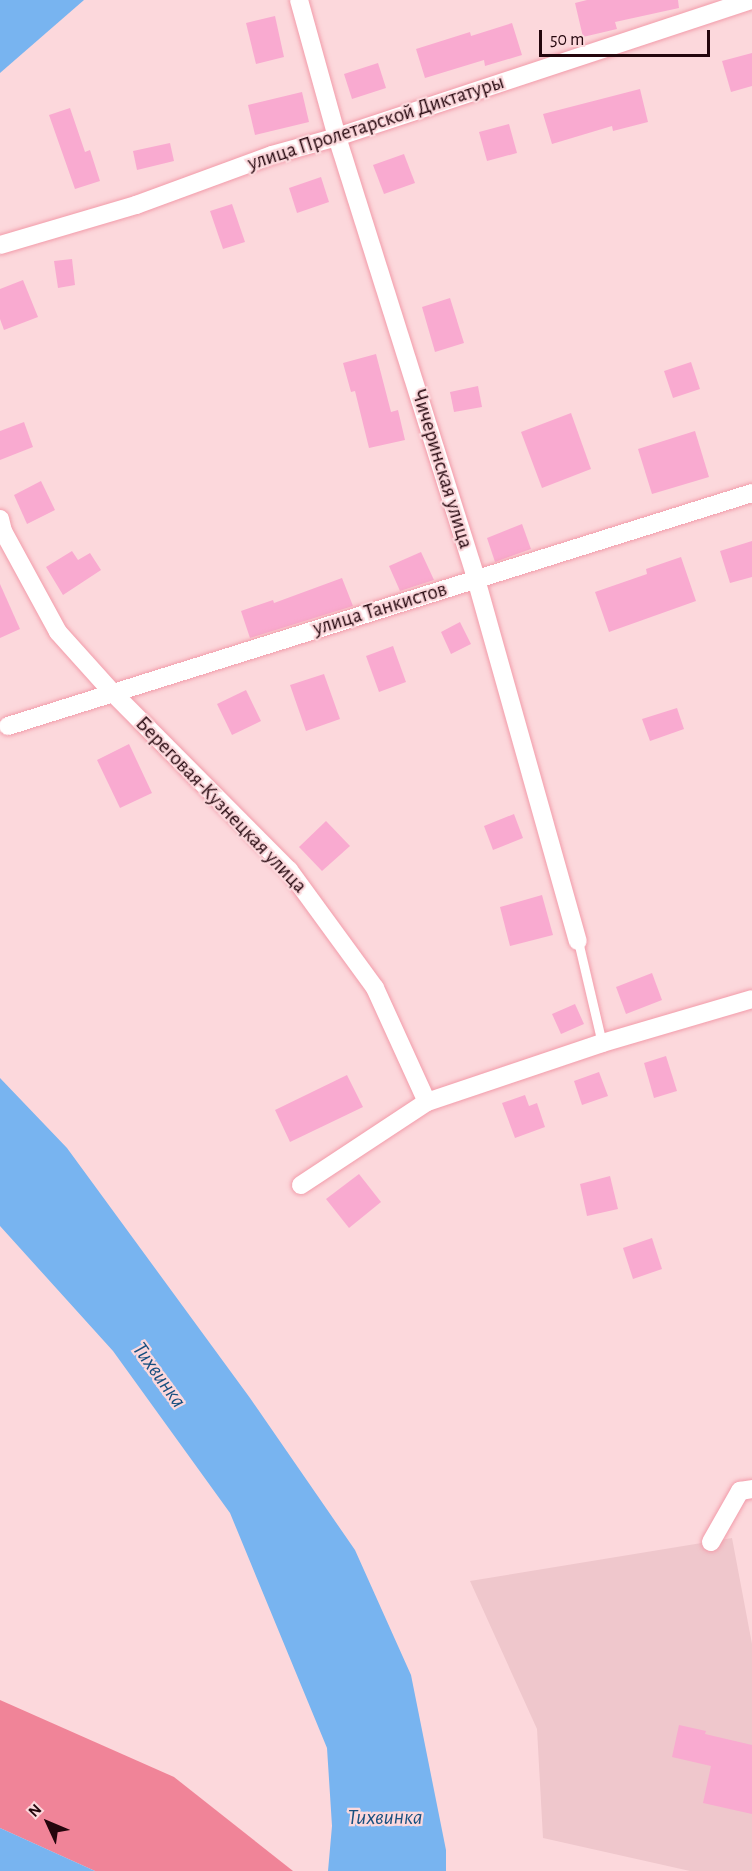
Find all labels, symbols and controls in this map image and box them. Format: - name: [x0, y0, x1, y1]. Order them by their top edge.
- scale bar: [542, 18, 713, 56]
- text: 50 m: [550, 31, 584, 49]
- street label: улица Пролетарской Диктатуры: [245, 70, 507, 176]
- street label: Чичеринская улица: [406, 386, 478, 552]
- street label: улица Танкистов: [310, 577, 450, 641]
- street label: Береговая-Кузнецкая улица: [130, 711, 312, 899]
- water label: Тихвинка: [126, 1337, 192, 1413]
- north arrow: [18, 1793, 78, 1853]
- text: N: [25, 1801, 45, 1820]
- water label: Тихвинка: [347, 1805, 423, 1831]

